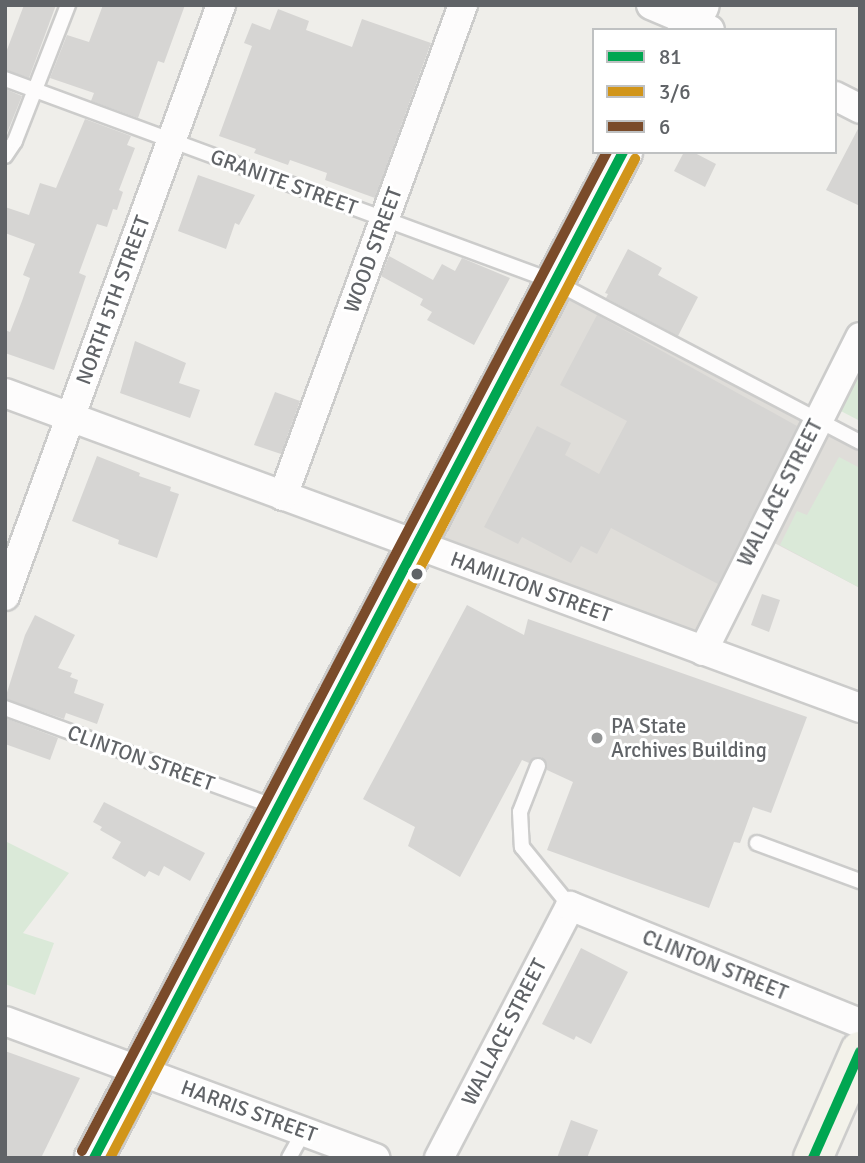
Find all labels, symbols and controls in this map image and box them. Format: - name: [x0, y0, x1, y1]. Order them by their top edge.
- legend: [592, 28, 837, 154]
- text: 81: [659, 44, 682, 70]
- text: 3/6: [659, 79, 691, 105]
- text: 6: [659, 114, 670, 140]
- street label: GRANITE STREET: [207, 144, 361, 220]
- street label: WOOD STREET: [339, 184, 407, 316]
- street label: NORTH 5TH STREET: [71, 212, 155, 388]
- street label: WALLACE STREET: [732, 415, 828, 571]
- street label: HAMILTON STREET: [447, 546, 615, 628]
- unlabelled marker: [410, 567, 424, 581]
- place label: PA State Archives Building: [611, 713, 767, 763]
- street label: CLINTON STREET: [64, 720, 218, 796]
- marker: PA State Archives Building: [589, 730, 605, 746]
- street label: CLINTON STREET: [639, 924, 791, 1006]
- street label: WALLACE STREET: [456, 954, 552, 1110]
- street label: HARRIS STREET: [178, 1075, 320, 1147]

